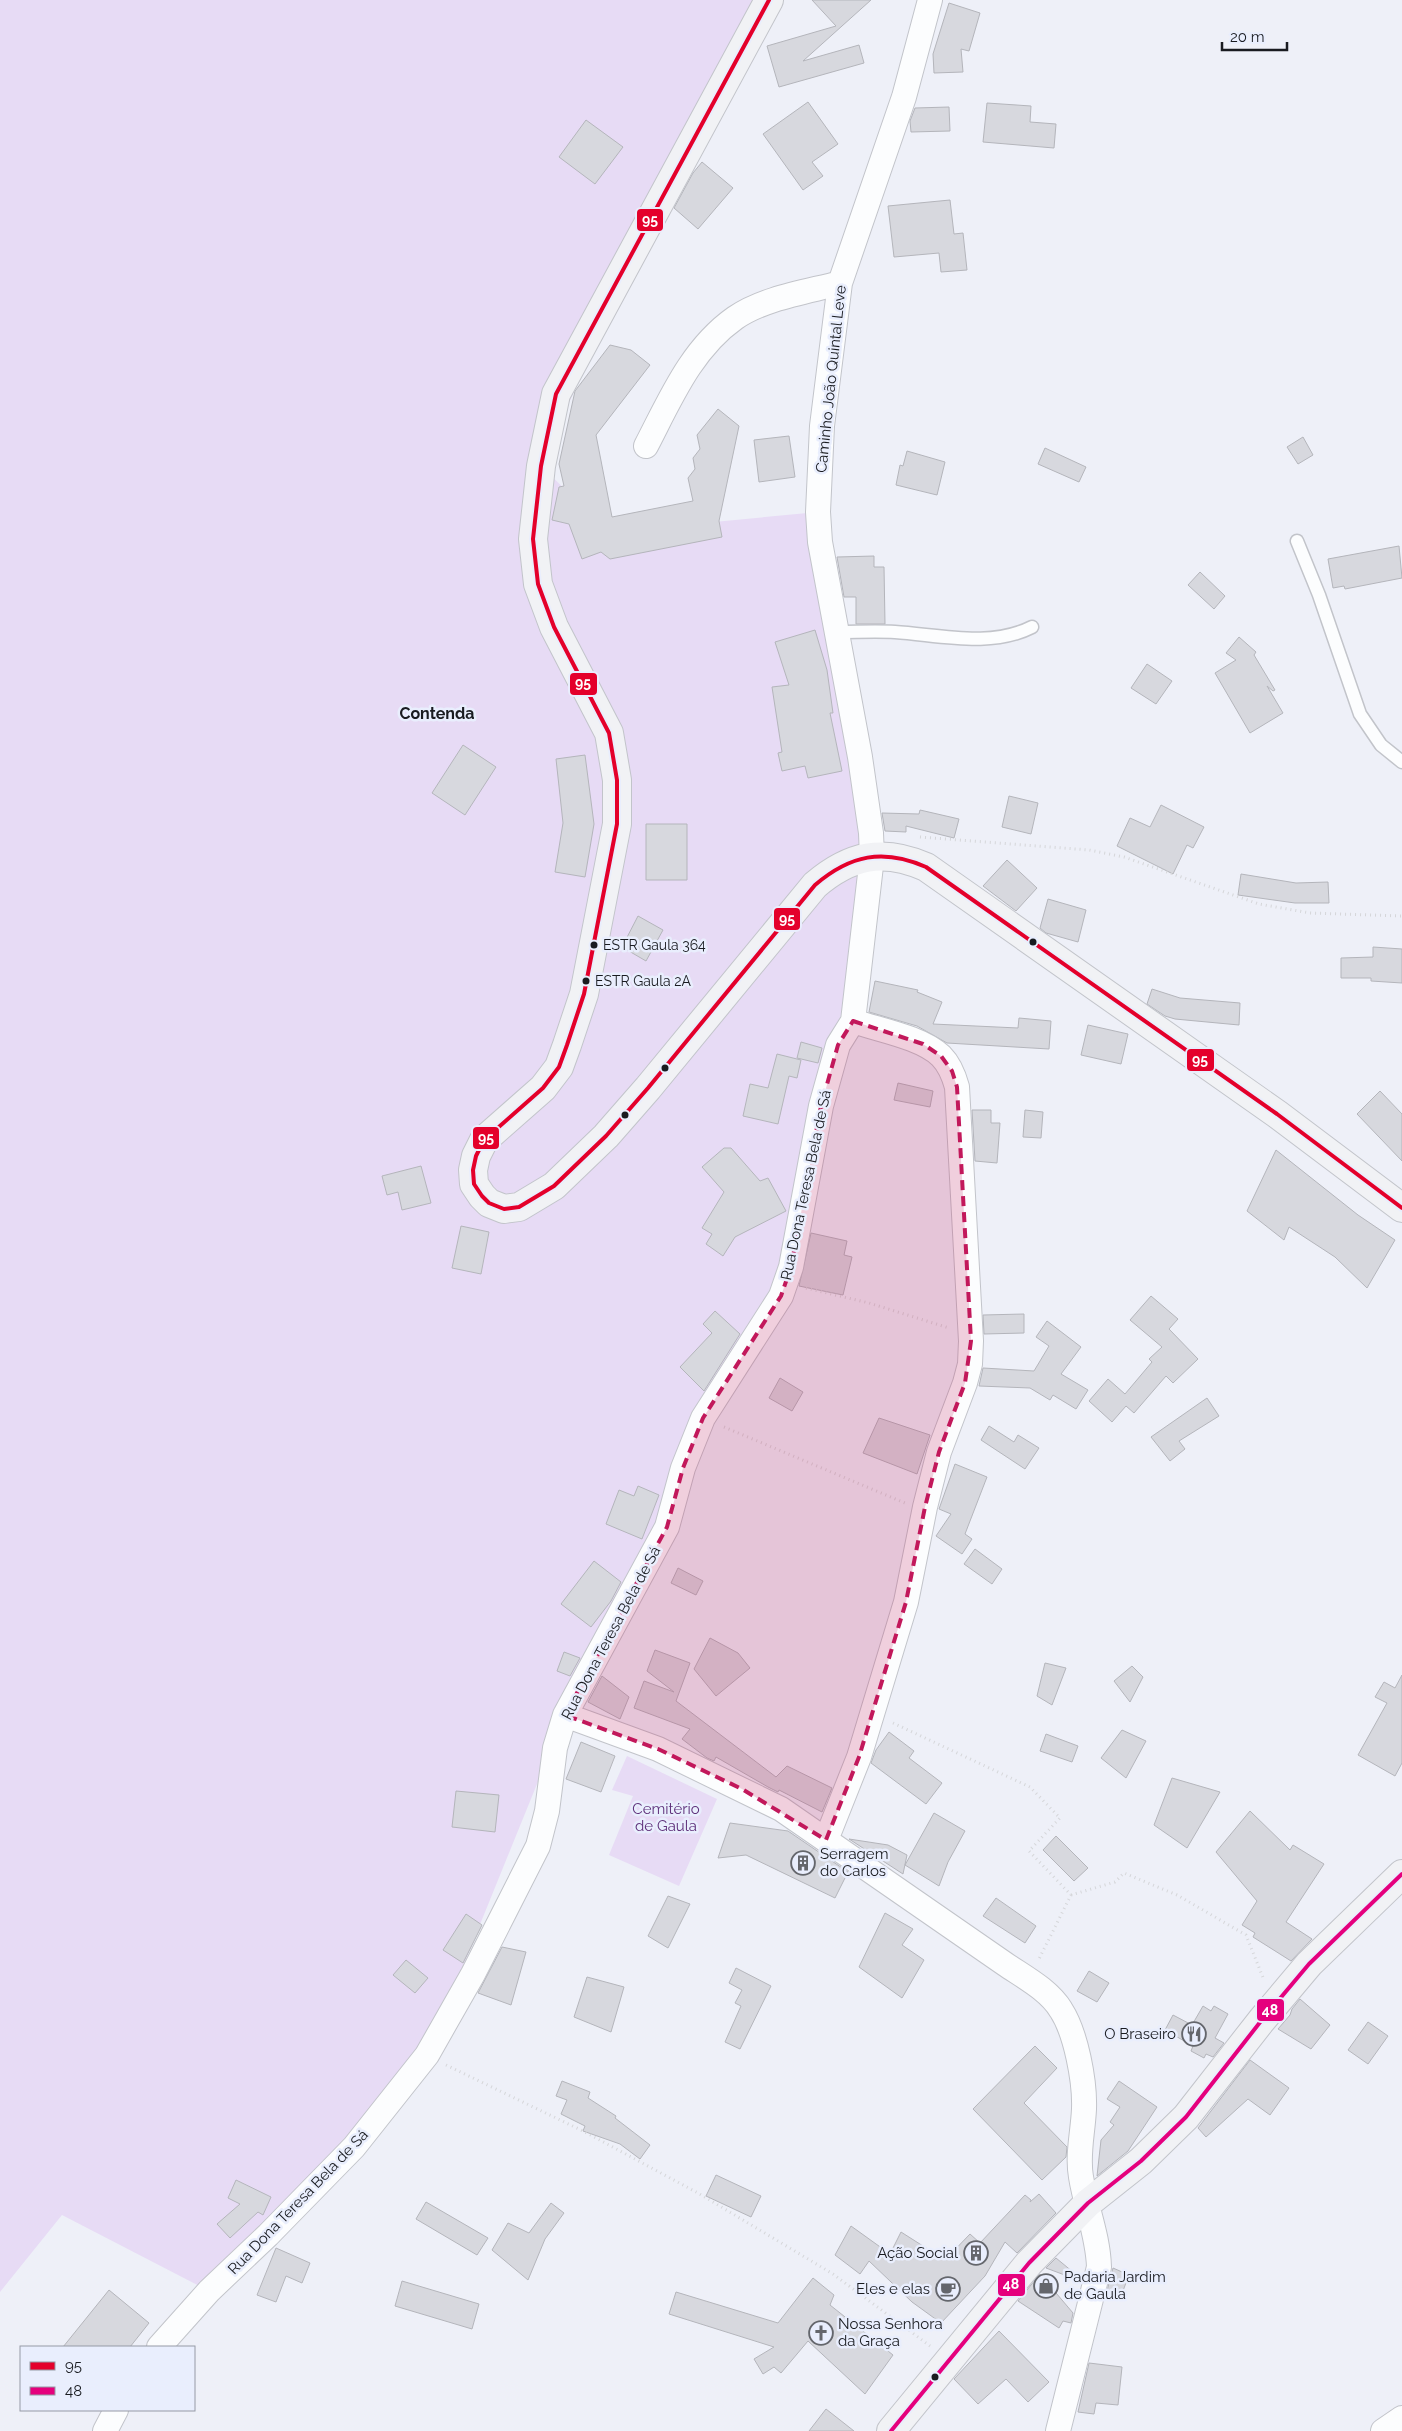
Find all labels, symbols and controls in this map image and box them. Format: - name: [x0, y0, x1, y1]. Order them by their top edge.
- scale bar: [1222, 20, 1287, 52]
- text: 20 m: [1230, 28, 1265, 46]
- line badge: 95: [636, 208, 664, 232]
- text: 95: [642, 212, 658, 228]
- street label: Caminho João Quintal Leve: [812, 284, 850, 474]
- line badge: 95: [569, 672, 598, 696]
- text: 95: [575, 675, 591, 691]
- district label: Contenda: [399, 704, 475, 723]
- line badge: 95: [773, 907, 801, 931]
- text: 95: [779, 911, 795, 927]
- place label: ESTR Gaula 364: [603, 937, 706, 953]
- unlabelled marker: [1028, 937, 1038, 947]
- marker: ESTR Gaula 364: [589, 940, 599, 950]
- place label: ESTR Gaula 2A: [595, 973, 691, 989]
- marker: ESTR Gaula 2A: [581, 976, 591, 986]
- line badge: 95: [1186, 1048, 1215, 1072]
- text: 95: [1192, 1052, 1208, 1068]
- unlabelled marker: [660, 1063, 670, 1073]
- street label: Rua Dona Teresa Bela de Sá: [777, 1088, 835, 1282]
- unlabelled marker: [620, 1110, 630, 1120]
- line badge: 95: [472, 1126, 500, 1150]
- text: 95: [478, 1130, 494, 1146]
- street label: Rua Dona Teresa Bela de Sá: [558, 1543, 664, 1723]
- park label: Cemitério de Gaula: [632, 1800, 700, 1835]
- place label: Serragem do Carlos: [820, 1845, 888, 1880]
- building icon: Serragem do Carlos: [790, 1850, 816, 1876]
- line badge: 48: [1256, 1998, 1285, 2022]
- text: 48: [1262, 2002, 1278, 2018]
- restaurant icon: O Braseiro: [1181, 2021, 1207, 2047]
- place label: O Braseiro: [1104, 2025, 1176, 2043]
- street label: Rua Dona Teresa Bela de Sá: [224, 2126, 372, 2278]
- building icon: Ação Social: [963, 2240, 989, 2266]
- place label: Ação Social: [877, 2244, 959, 2262]
- place label: Padaria Jardim de Gaula: [1064, 2268, 1166, 2303]
- line badge: 48: [997, 2273, 1026, 2297]
- shop icon: Padaria Jardim de Gaula: [1033, 2273, 1059, 2299]
- cafe icon: Eles e elas: [935, 2276, 961, 2302]
- text: 48: [1003, 2276, 1019, 2292]
- place label: Eles e elas: [856, 2280, 930, 2298]
- place label: Nossa Senhora da Graça: [838, 2315, 943, 2350]
- church icon: Nossa Senhora da Graça: [808, 2320, 834, 2346]
- legend: [20, 2346, 195, 2411]
- text: 95: [65, 2357, 82, 2375]
- unlabelled marker: [930, 2372, 940, 2382]
- text: 48: [65, 2382, 82, 2400]

